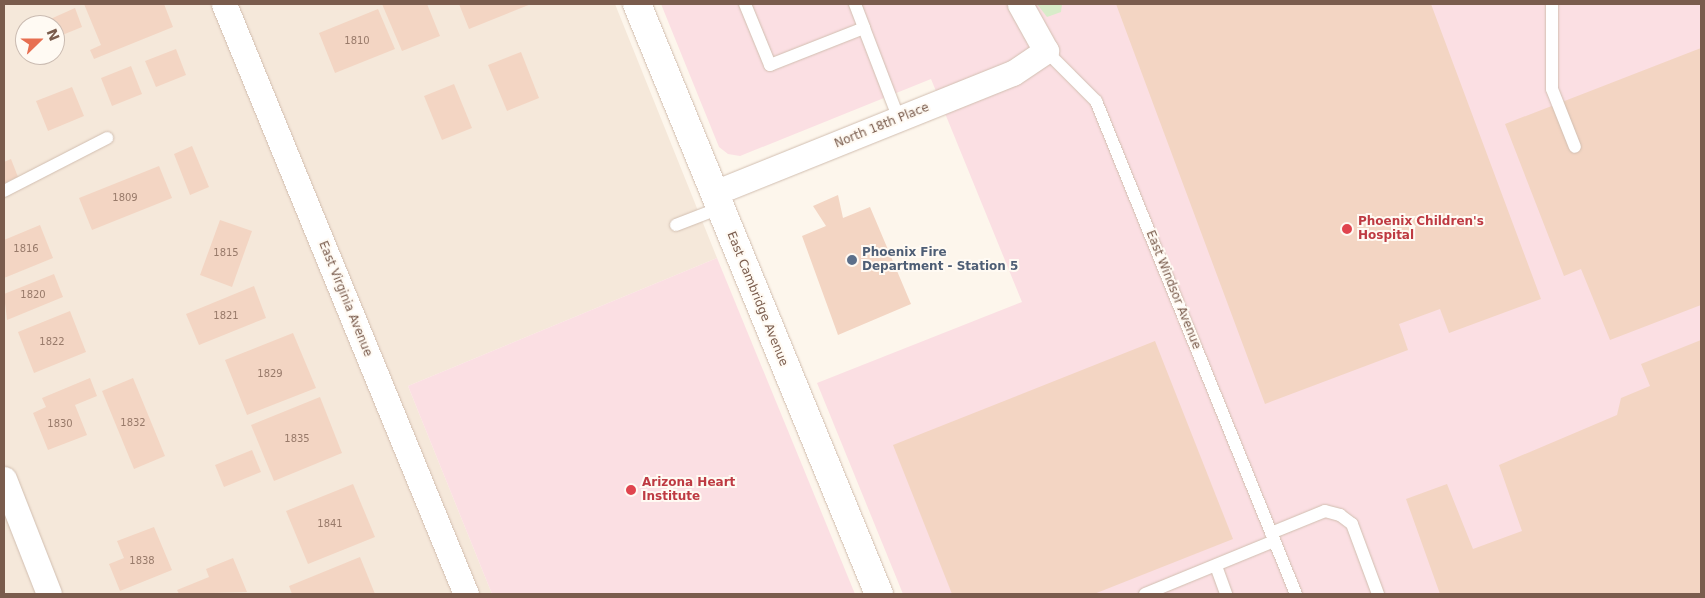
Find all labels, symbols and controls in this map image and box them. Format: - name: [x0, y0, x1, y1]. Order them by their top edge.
- north arrow: [15, 15, 65, 65]
- text: N: [43, 26, 63, 43]
- house number: 1810: [344, 35, 370, 47]
- street label: North 18th Place: [833, 100, 931, 152]
- house number: 1809: [112, 192, 138, 204]
- place label: Phoenix Children's Hospital: [1358, 215, 1484, 243]
- marker: Phoenix Children's Hospital: [1340, 222, 1354, 236]
- street label: East Windsor Avenue: [1143, 229, 1203, 351]
- street label: East Cambridge Avenue: [723, 230, 791, 368]
- street label: East Virginia Avenue: [315, 239, 375, 359]
- house number: 1816: [13, 243, 39, 255]
- place label: Phoenix Fire Department - Station 5: [862, 246, 1018, 274]
- house number: 1815: [213, 247, 239, 259]
- marker: Phoenix Fire Department - Station 5: [846, 254, 858, 266]
- house number: 1820: [20, 289, 46, 301]
- house number: 1821: [213, 310, 239, 322]
- house number: 1822: [39, 336, 65, 348]
- house number: 1829: [257, 368, 283, 380]
- house number: 1832: [120, 417, 146, 429]
- house number: 1830: [47, 418, 73, 430]
- house number: 1835: [284, 433, 310, 445]
- place label: Arizona Heart Institute: [642, 476, 735, 504]
- marker: Arizona Heart Institute: [624, 483, 638, 497]
- house number: 1841: [317, 518, 343, 530]
- house number: 1838: [129, 555, 155, 567]

